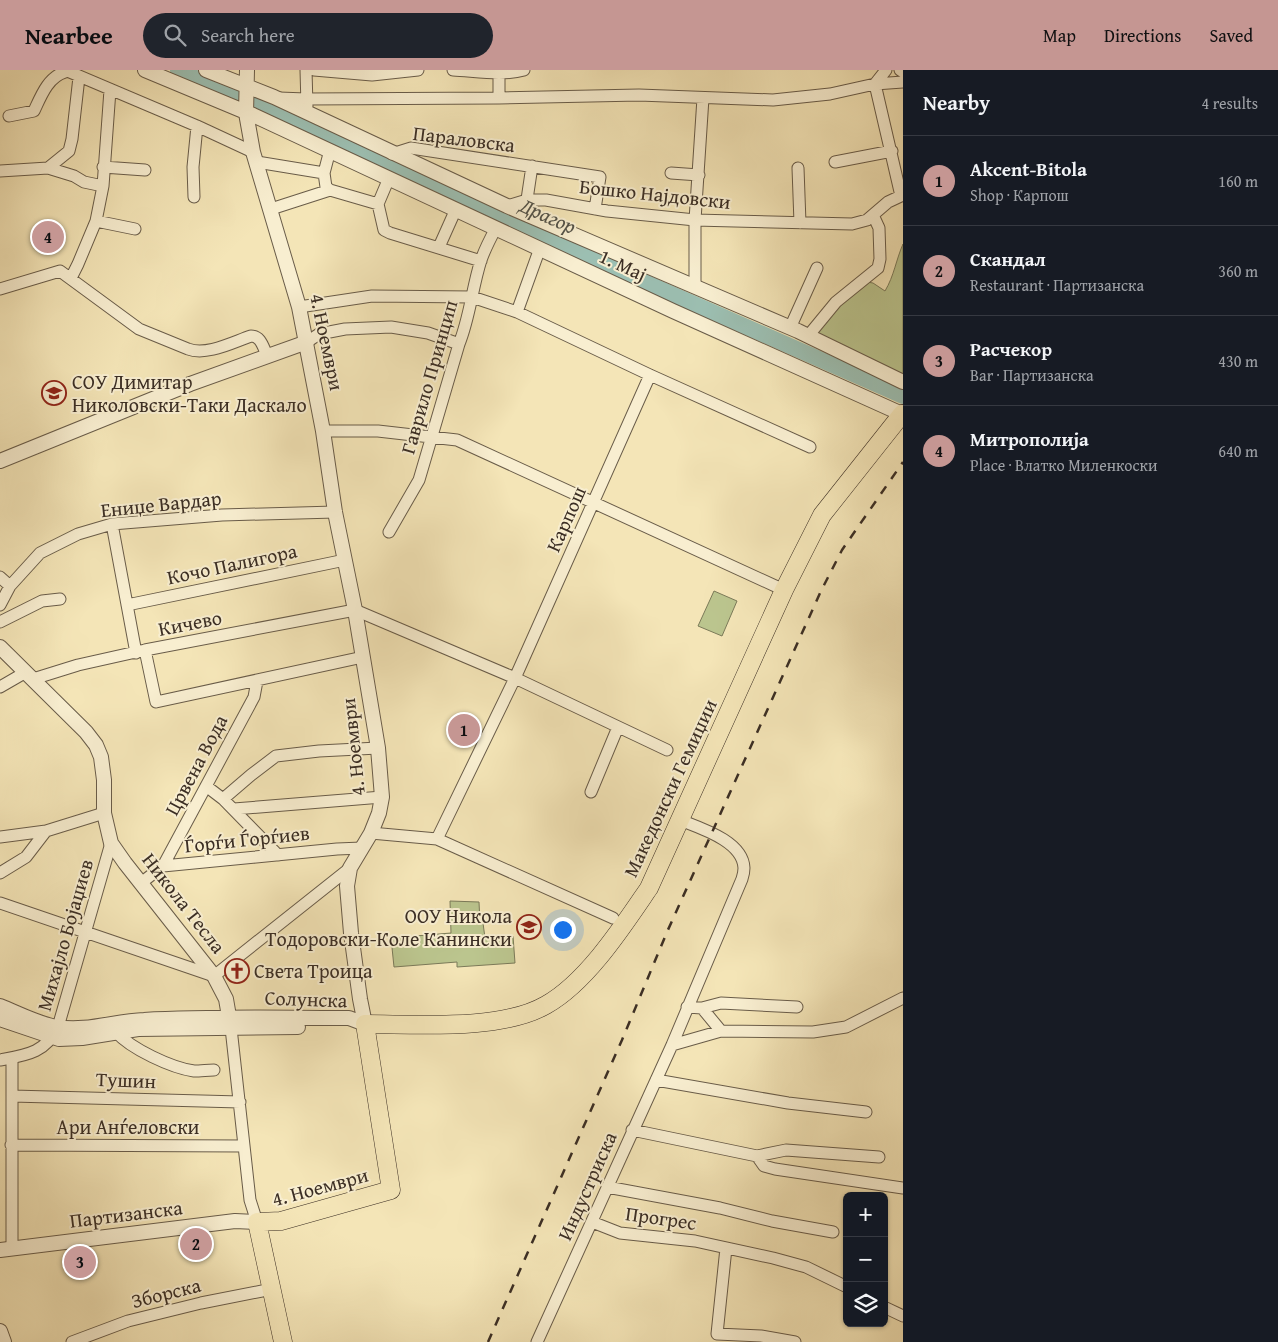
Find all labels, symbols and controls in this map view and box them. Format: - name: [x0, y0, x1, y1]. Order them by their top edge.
- search box: [143, 13, 493, 58]
- text: Nearbee: [25, 18, 113, 53]
- icon: search: [161, 21, 189, 49]
- text: Search here: [201, 21, 295, 49]
- text: Map: [1043, 22, 1076, 49]
- text: Directions: [1104, 22, 1181, 49]
- text: Saved: [1209, 22, 1253, 49]
- text: Nearby: [923, 87, 990, 118]
- text: 4 results: [1201, 91, 1258, 115]
- street label: Параловска: [411, 118, 517, 159]
- text: Akcent-Bitola: [970, 155, 1087, 183]
- text: 1: [935, 169, 943, 193]
- text: 160 m: [1218, 169, 1258, 193]
- street label: Бошко Најдовски: [578, 171, 732, 216]
- text: Shop · Карпош: [970, 183, 1069, 207]
- water label: Драгор: [514, 189, 581, 242]
- pin: 4: [32, 218, 64, 256]
- street label: 1. Мај: [595, 241, 652, 288]
- text: Скандал: [970, 245, 1046, 273]
- text: 2: [935, 259, 943, 283]
- text: 360 m: [1218, 259, 1258, 283]
- text: Restaurant · Партизанска: [970, 273, 1144, 297]
- street label: 4. Ноември: [303, 291, 352, 393]
- street label: Гаврило Принцип: [393, 296, 464, 457]
- text: Расчекор: [970, 335, 1052, 363]
- text: 3: [935, 349, 943, 373]
- text: 430 m: [1218, 349, 1258, 373]
- text: Bar · Партизанска: [970, 363, 1094, 387]
- place label: СОУ Димитар Николовски-Таки Даскало: [72, 367, 307, 419]
- school or university icon: СОУ Димитар Николовски-Таки Даскало: [41, 380, 67, 406]
- text: Митрополија: [970, 425, 1089, 453]
- text: 4: [935, 439, 943, 463]
- text: 640 m: [1218, 439, 1258, 463]
- text: Place · Влатко Миленкоски: [970, 453, 1157, 477]
- street label: Карпош: [538, 481, 593, 556]
- street label: Ениџе Вардар: [99, 483, 223, 524]
- street label: Кочо Палигора: [164, 535, 300, 591]
- street label: Кичево: [156, 602, 224, 643]
- street label: Македонски Гемиџии: [616, 694, 724, 882]
- street label: 4. Ноември: [333, 696, 372, 798]
- street label: Црвена Вода: [157, 709, 234, 820]
- pin: 1: [448, 711, 480, 749]
- street label: Ѓорѓи Ѓорѓиев: [183, 818, 311, 859]
- street label: Никола Тесла: [136, 846, 233, 960]
- street label: Михајло Бојаџиев: [29, 855, 100, 1014]
- place label: ООУ Никола Тодоровски-Коле Канински: [265, 901, 512, 953]
- school or university icon: ООУ Никола Тодоровски-Коле Канински: [516, 914, 542, 940]
- your location: [550, 917, 576, 943]
- place label: Света Троица: [254, 956, 373, 985]
- church icon: Света Троица: [224, 958, 250, 984]
- street label: Солунска: [264, 983, 348, 1014]
- street label: Тушин: [96, 1064, 157, 1095]
- street label: Ари Анѓеловски: [57, 1112, 200, 1141]
- street label: Индустриска: [550, 1126, 624, 1245]
- street label: 4. Ноември: [269, 1160, 371, 1213]
- street label: Партизанска: [68, 1192, 184, 1235]
- map controls: [843, 1192, 888, 1327]
- button: +: [843, 1192, 888, 1237]
- street label: Прогрес: [624, 1198, 699, 1237]
- pin: 2: [180, 1225, 212, 1263]
- button: −: [843, 1237, 888, 1282]
- pin: 3: [64, 1243, 96, 1281]
- street label: Зборска: [128, 1270, 204, 1315]
- button: layers: [843, 1282, 888, 1327]

